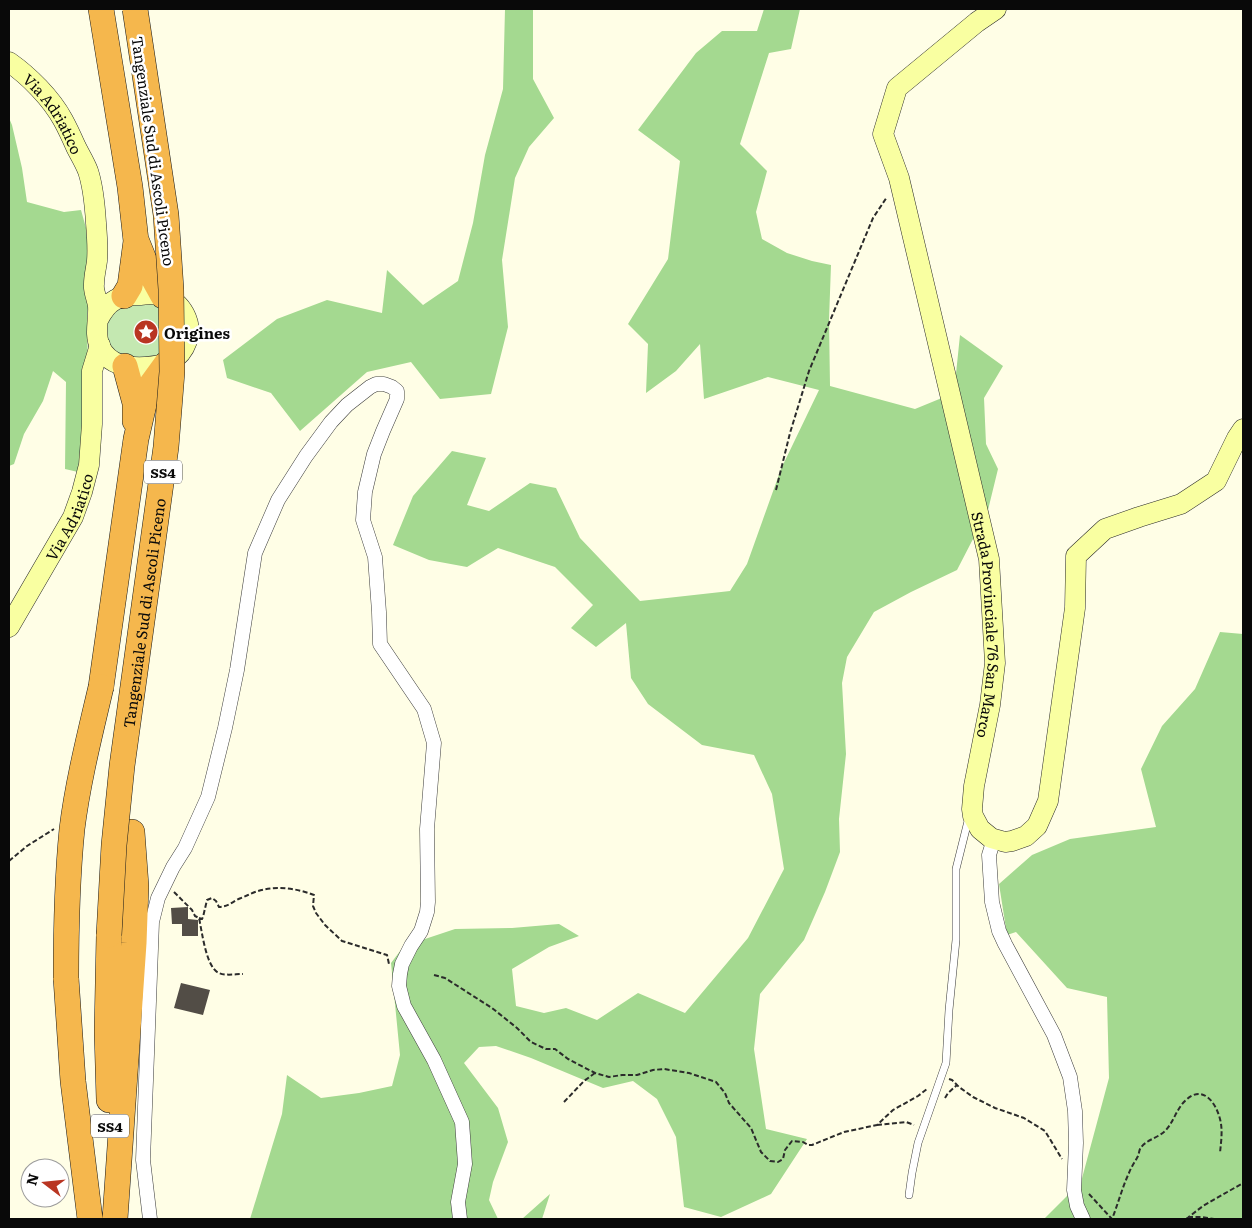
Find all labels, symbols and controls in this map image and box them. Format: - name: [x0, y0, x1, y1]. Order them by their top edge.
- street label: Tangenziale Sud di Ascoli Piceno: [126, 35, 182, 268]
- street label: Via Adriatico: [18, 67, 89, 158]
- place icon: Origines: [133, 319, 159, 345]
- place label: Origines: [164, 321, 230, 344]
- road number: SS4: [144, 461, 182, 484]
- street label: Via Adriatico: [39, 470, 98, 565]
- street label: Tangenziale Sud di Ascoli Piceno: [116, 496, 170, 729]
- street label: Strada Provinciale 76 San Marco: [967, 509, 1007, 741]
- road number: SS4: [91, 1114, 129, 1138]
- north arrow: [20, 1158, 70, 1208]
- text: N: [20, 1170, 43, 1188]

